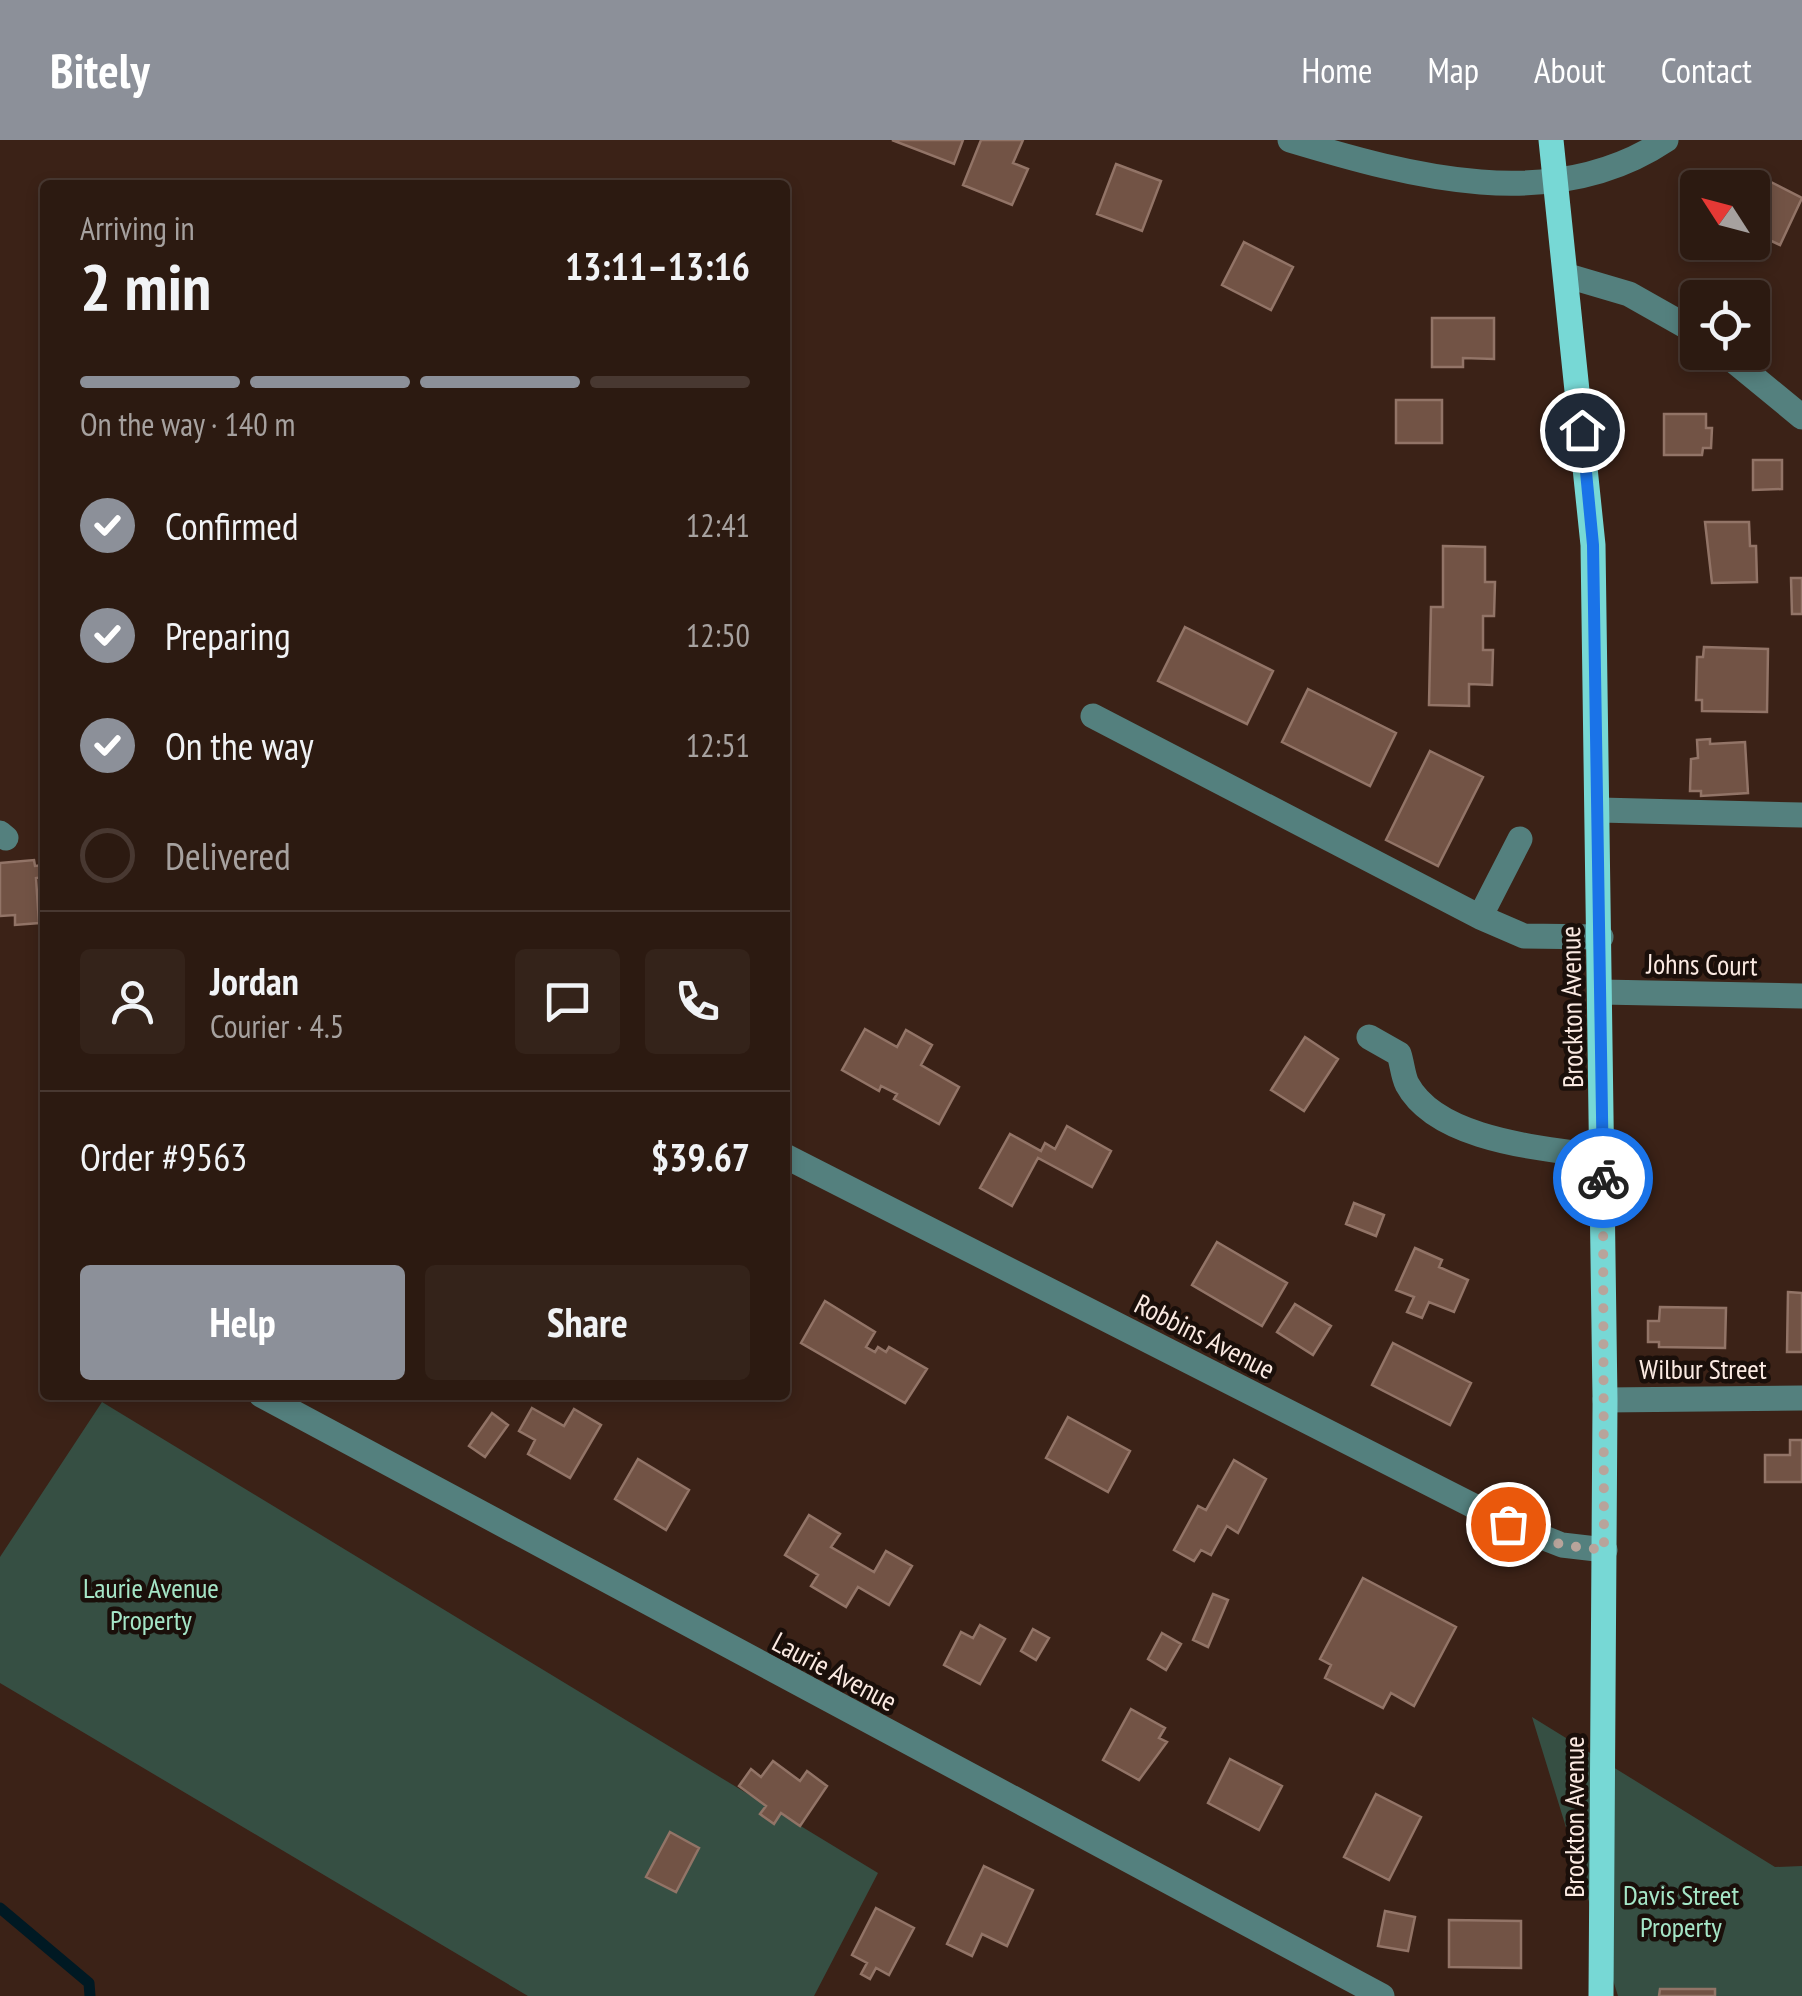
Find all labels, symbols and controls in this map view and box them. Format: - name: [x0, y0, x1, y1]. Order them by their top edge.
- text: Bitely: [50, 39, 150, 101]
- text: Home: [1301, 47, 1373, 93]
- text: Map: [1428, 47, 1479, 93]
- text: About: [1534, 47, 1606, 93]
- text: Contact: [1661, 47, 1752, 93]
- north arrow: [1680, 170, 1770, 260]
- map controls: [1680, 170, 1770, 370]
- text: Arriving in: [80, 207, 195, 249]
- text: 13:11–13:16: [565, 241, 750, 290]
- text: 2 min: [80, 244, 211, 328]
- button: locate: [1680, 280, 1770, 370]
- pin: [1540, 388, 1625, 473]
- text: On the way · 140 m: [80, 403, 295, 445]
- icon: home: [1555, 403, 1610, 458]
- icon: check: [80, 498, 135, 553]
- text: Confirmed: [165, 501, 298, 550]
- text: 12:41: [686, 504, 750, 546]
- icon: check: [80, 608, 135, 663]
- text: Preparing: [165, 611, 291, 660]
- text: 12:50: [686, 614, 750, 656]
- icon: check: [80, 718, 135, 773]
- text: On the way: [165, 721, 313, 770]
- text: 12:51: [686, 724, 750, 766]
- text: Delivered: [165, 831, 291, 880]
- street label: Brockton Avenue: [1551, 926, 1591, 1088]
- street label: Johns Court: [1645, 945, 1758, 983]
- button: person: [80, 949, 185, 1054]
- button: chat: [515, 949, 620, 1054]
- button: phone: [645, 949, 750, 1054]
- text: Jordan: [210, 956, 299, 1005]
- text: Courier · 4.5: [210, 1005, 344, 1047]
- courier: [1553, 1128, 1653, 1228]
- text: Order #9563: [80, 1132, 247, 1181]
- text: $39.67: [651, 1132, 750, 1181]
- icon: bike: [1576, 1151, 1631, 1206]
- button: Help: [80, 1265, 405, 1380]
- button: Share: [425, 1265, 750, 1380]
- street label: Robbins Avenue: [1129, 1285, 1281, 1387]
- street label: Wilbur Street: [1639, 1350, 1767, 1387]
- pin: [1466, 1482, 1551, 1567]
- icon: bag: [1481, 1497, 1536, 1552]
- park label: Laurie Avenue Property: [83, 1569, 219, 1638]
- street label: Laurie Avenue: [766, 1623, 904, 1719]
- street label: Brockton Avenue: [1555, 1736, 1592, 1898]
- park label: Davis Street Property: [1623, 1876, 1739, 1945]

